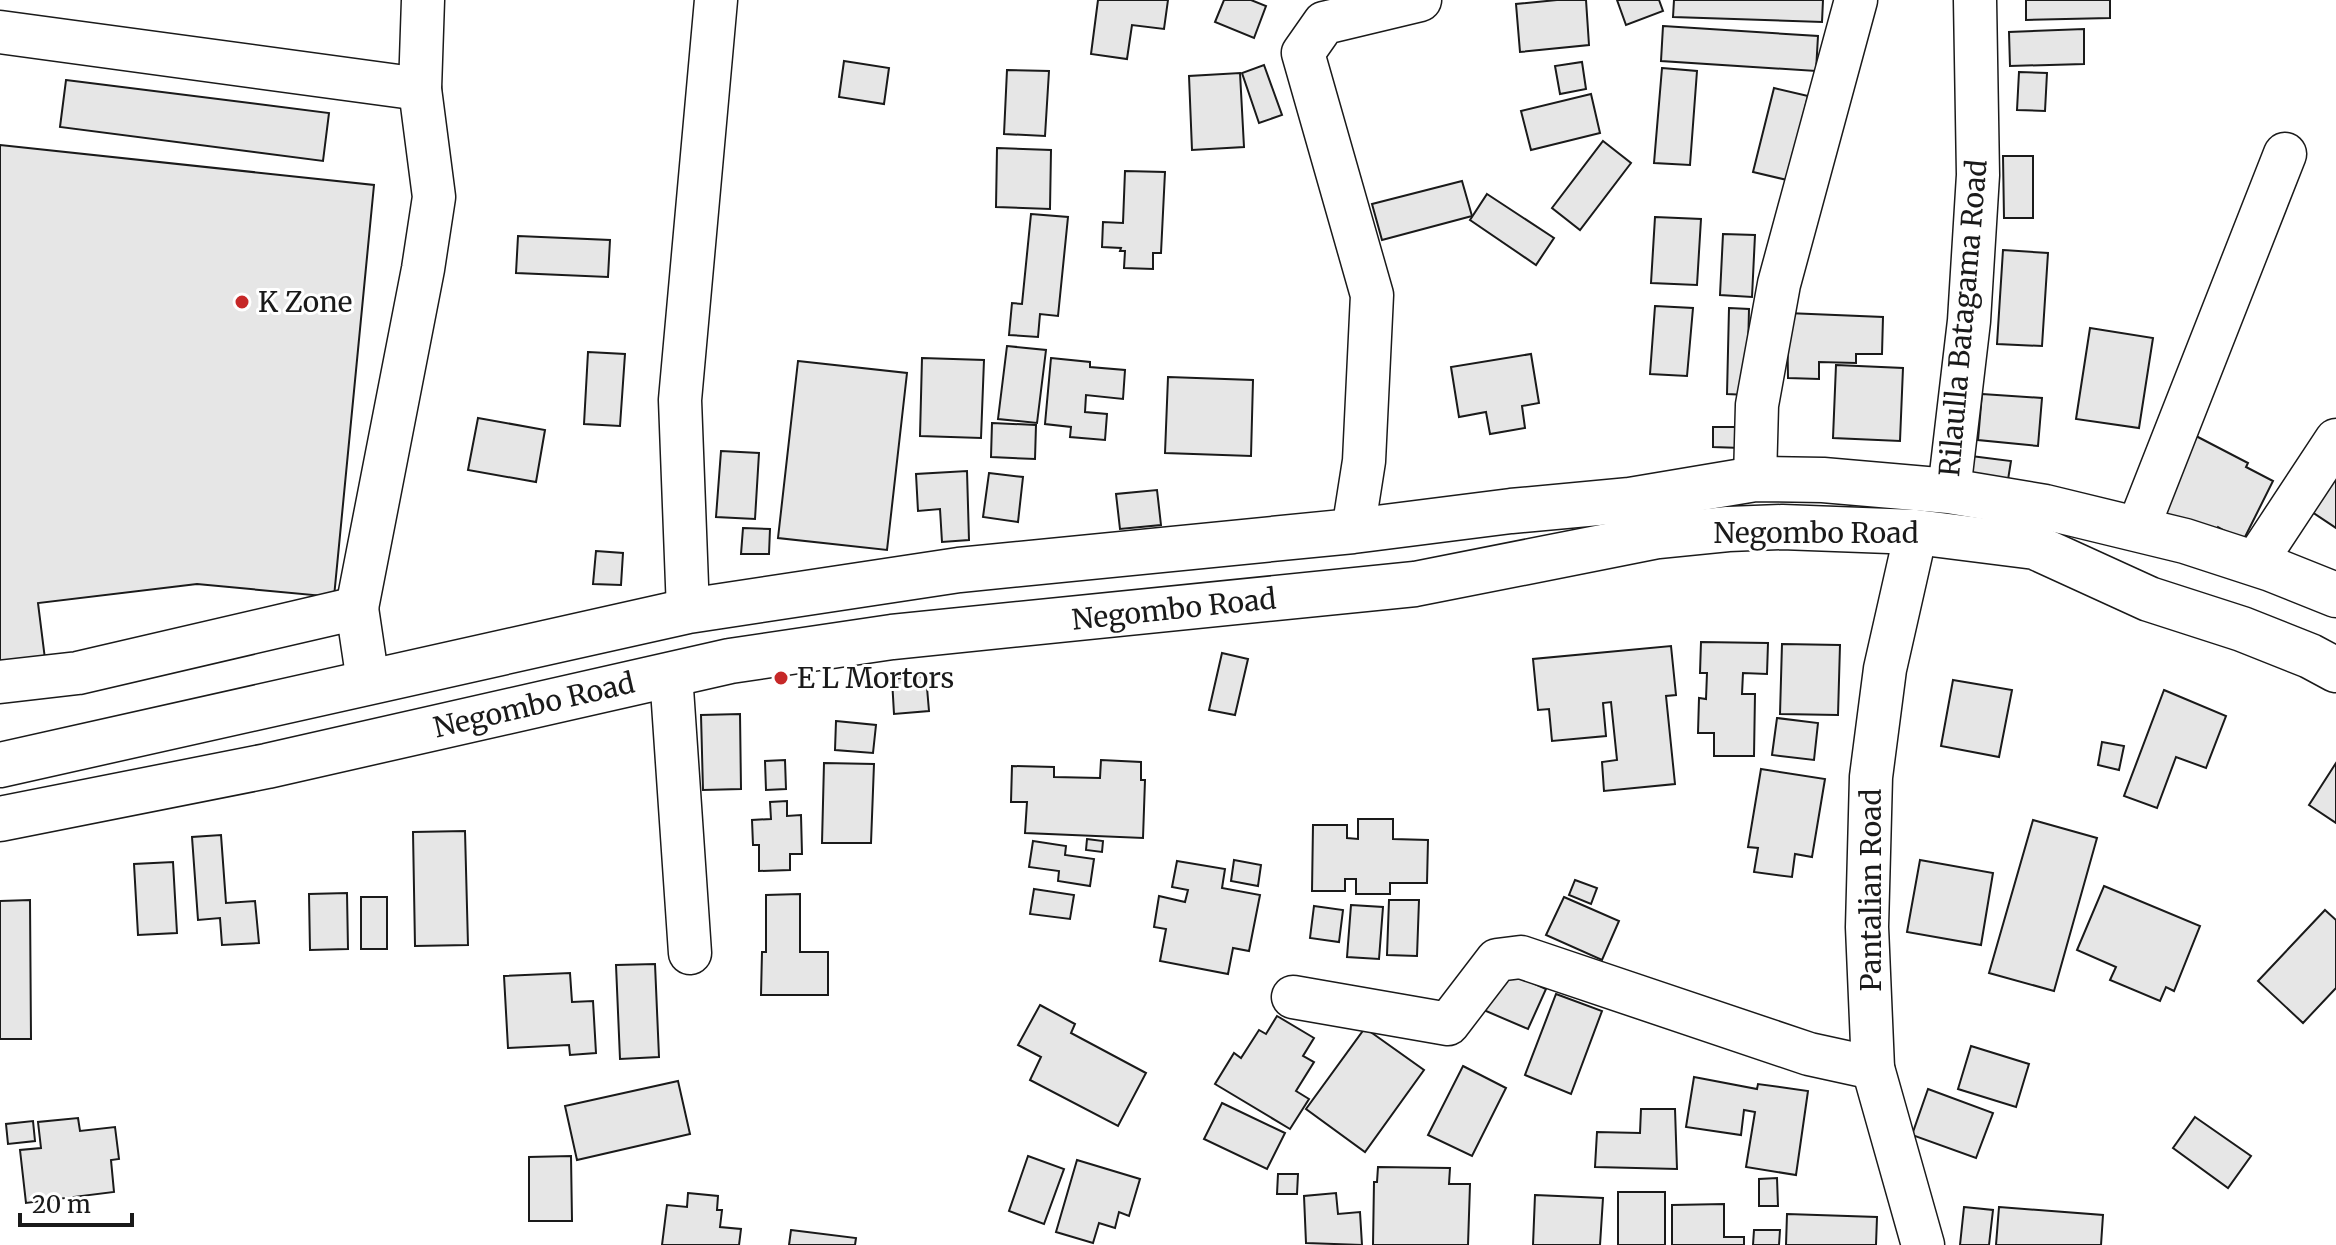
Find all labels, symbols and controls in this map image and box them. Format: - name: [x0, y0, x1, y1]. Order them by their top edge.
- street label: Rilaulla Batagama Road: [1931, 158, 1995, 478]
- place label: K Zone: [258, 284, 352, 320]
- marker: K Zone: [233, 293, 251, 311]
- street label: Negombo Road: [1713, 515, 1919, 551]
- street label: Negombo Road: [1070, 580, 1278, 638]
- place label: E L Mortors: [797, 660, 954, 696]
- street label: Negombo Road: [430, 664, 638, 746]
- marker: E L Mortors: [772, 669, 790, 687]
- street label: Pantalian Road: [1853, 788, 1889, 991]
- scale bar: [20, 1177, 132, 1227]
- text: 20 m: [32, 1189, 91, 1220]

